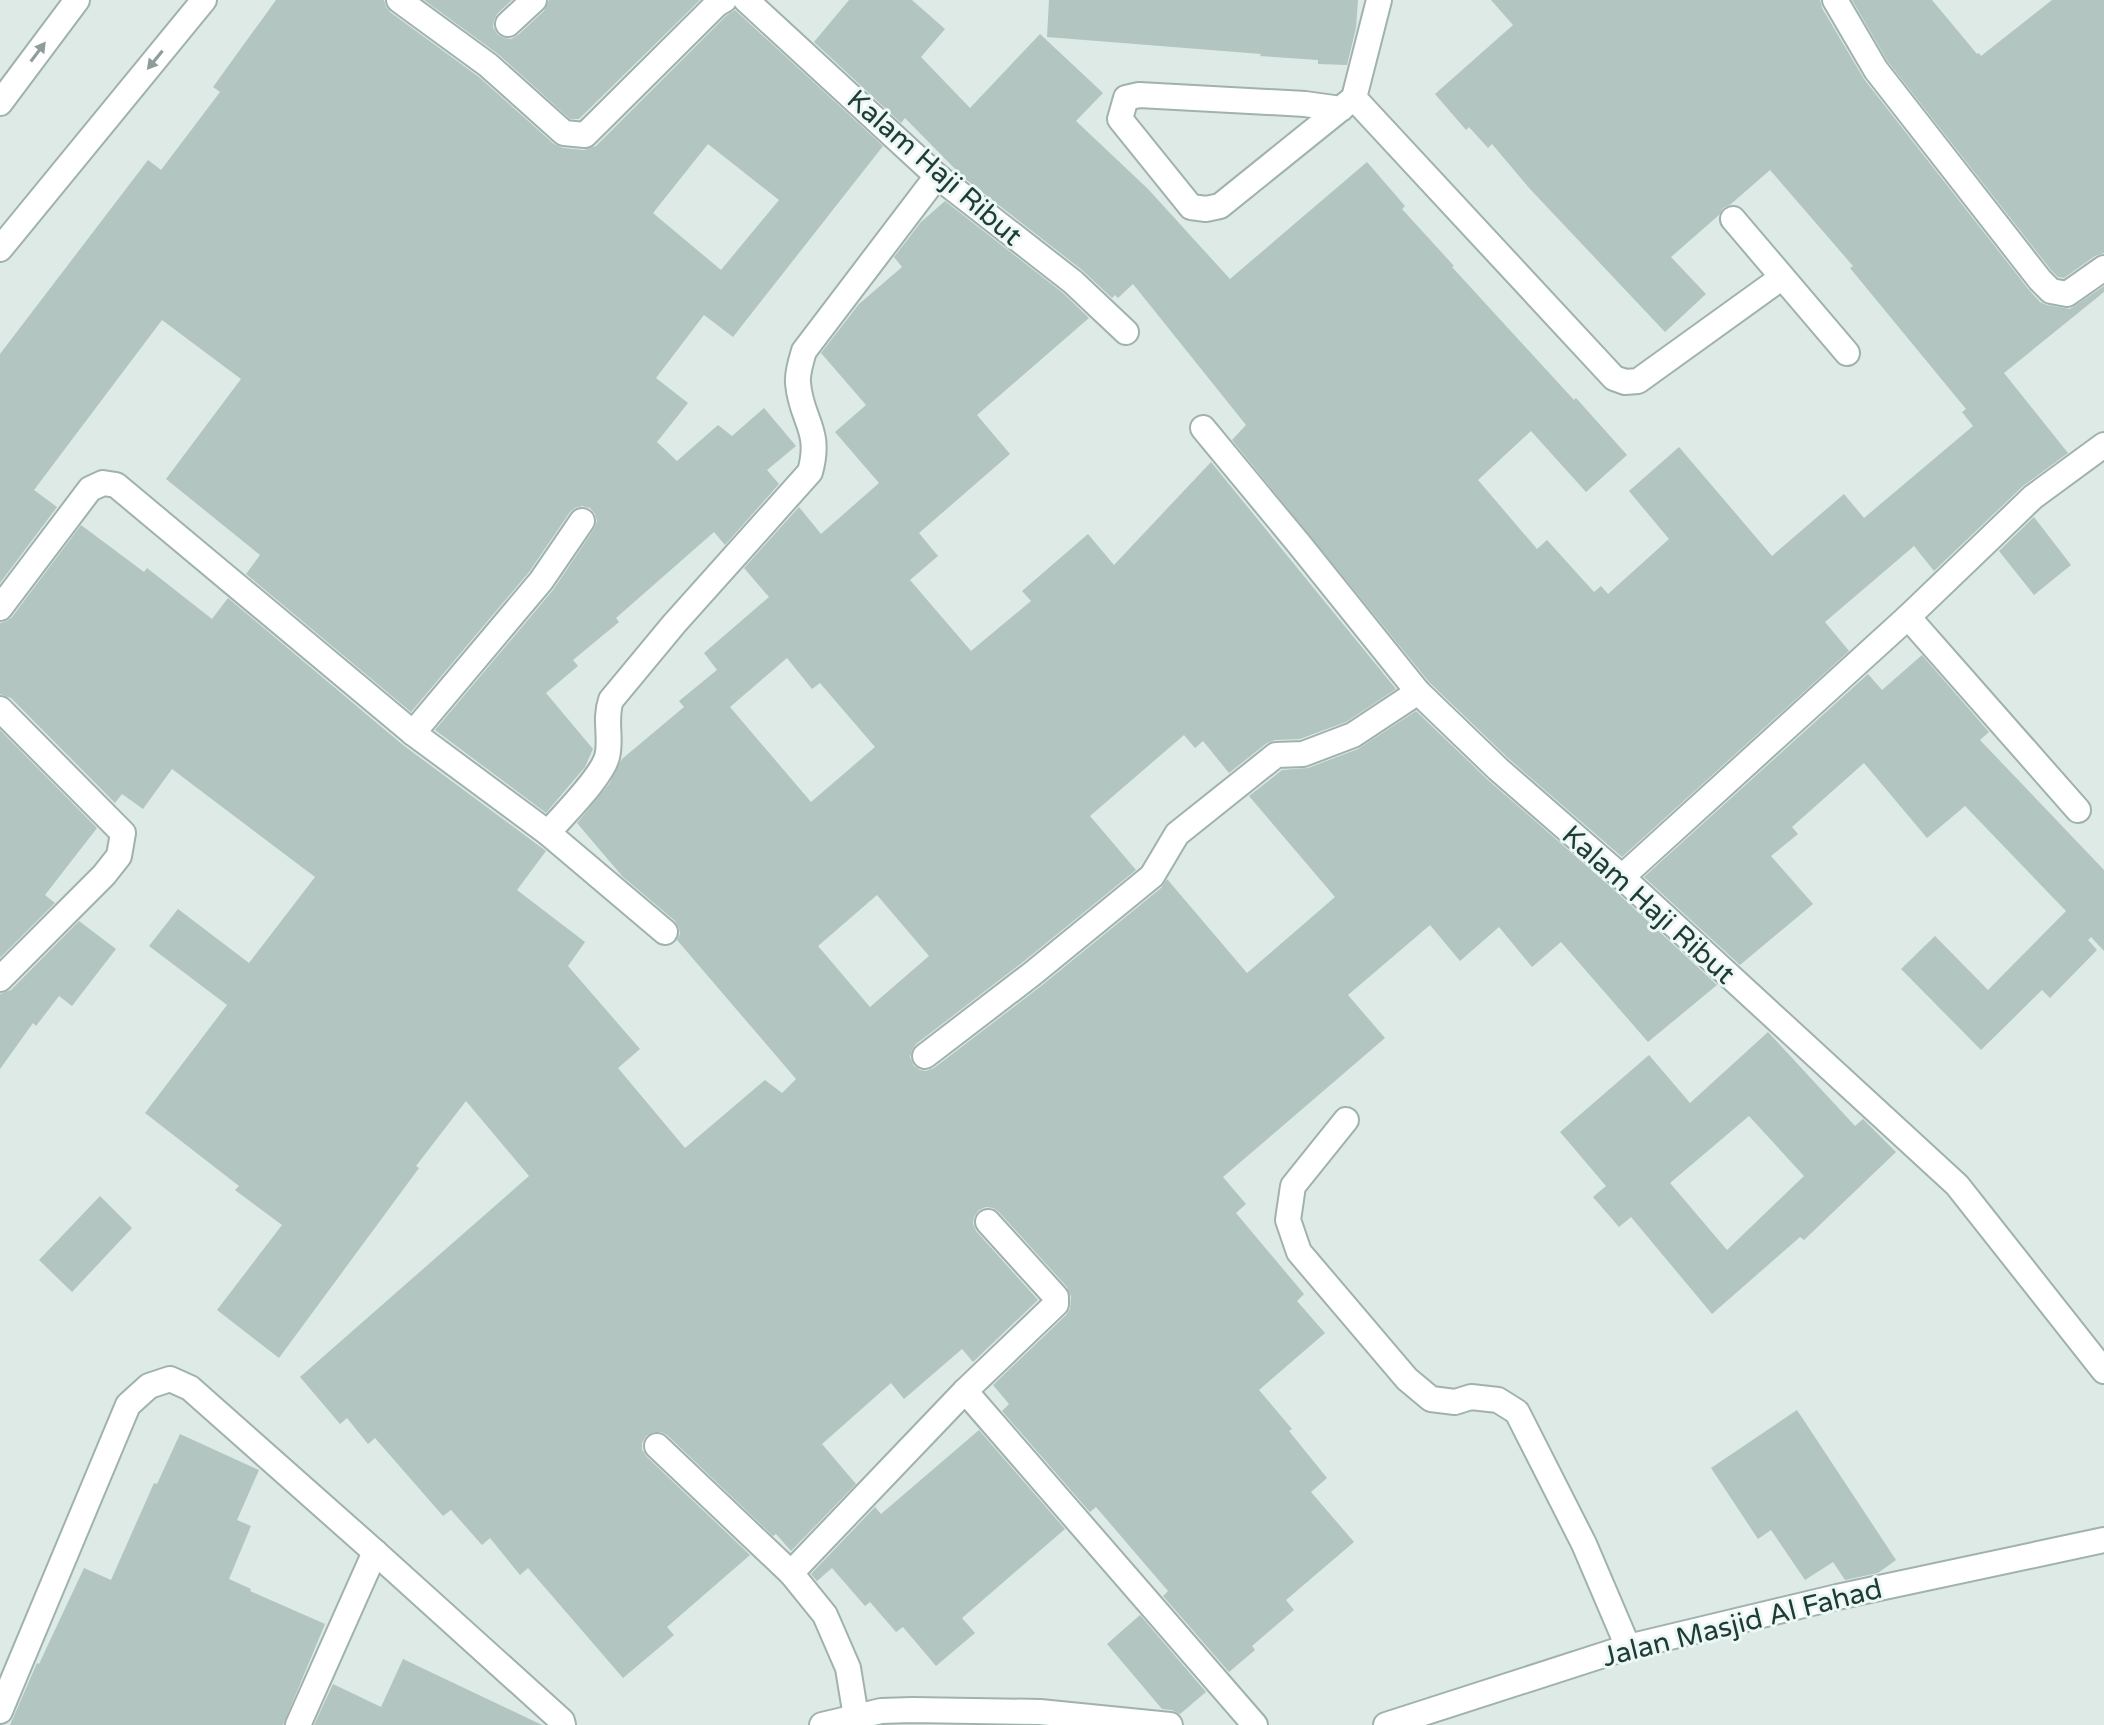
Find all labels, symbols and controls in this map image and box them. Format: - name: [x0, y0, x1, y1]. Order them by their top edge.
- one-way arrow: [30, 41, 46, 62]
- one-way arrow: [147, 50, 164, 70]
- street label: Kalam Haji Ribut: [840, 83, 1029, 253]
- street label: Kalam Haji Ribut: [1555, 818, 1742, 991]
- street label: Jalan Masjid Al Fahad: [1599, 1572, 1886, 1674]

